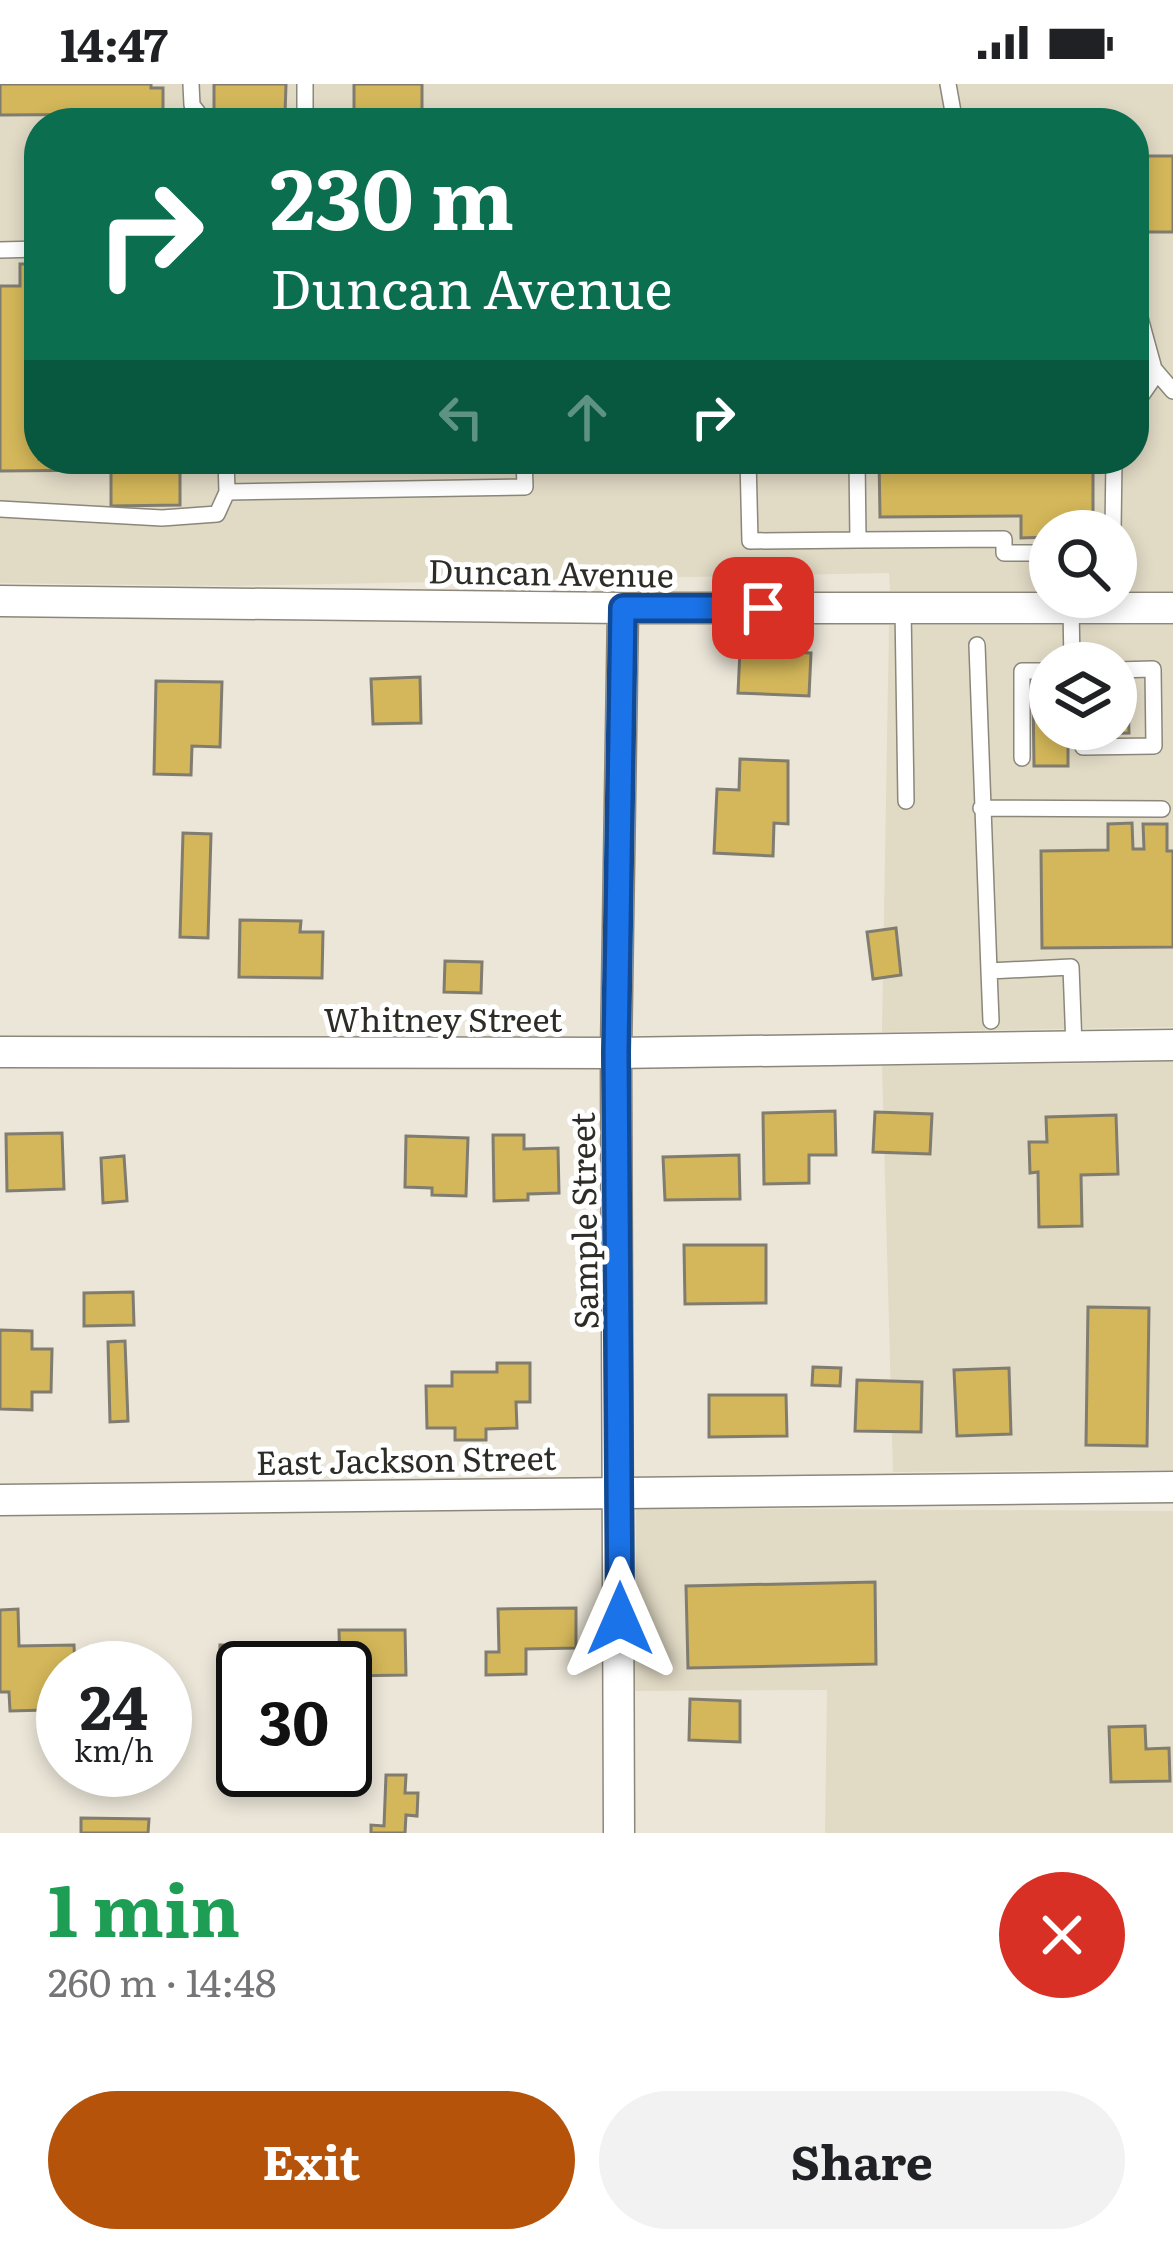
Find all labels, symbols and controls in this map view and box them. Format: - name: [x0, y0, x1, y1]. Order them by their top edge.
- text: 14:47: [60, 9, 168, 76]
- text: 230 m: [270, 131, 514, 256]
- icon: right: [72, 156, 228, 312]
- text: Duncan Avenue: [270, 245, 673, 326]
- icon: left: [428, 384, 494, 450]
- icon: ahead: [554, 384, 620, 450]
- icon: right: [680, 384, 746, 450]
- map controls: [1029, 510, 1137, 750]
- button: search: [1029, 510, 1137, 618]
- street label: Duncan Avenue: [428, 544, 674, 598]
- pin: [712, 557, 814, 659]
- icon: arrive: [730, 575, 796, 641]
- button: layers: [1029, 642, 1137, 750]
- street label: Whitney Street: [324, 993, 563, 1042]
- street label: Sample Street: [556, 1111, 608, 1330]
- street label: East Jackson Street: [255, 1431, 557, 1485]
- position arrow: [557, 1556, 683, 1682]
- speed limit sign: 30: [216, 1641, 372, 1797]
- text: 24: [80, 1659, 148, 1748]
- text: km/h: [74, 1727, 154, 1771]
- text: 1 min: [48, 1852, 240, 1959]
- button: close: [999, 1872, 1125, 1998]
- text: 260 m · 14:48: [48, 1951, 276, 2009]
- button: Exit: [48, 2091, 575, 2229]
- button: Share: [599, 2091, 1125, 2229]

